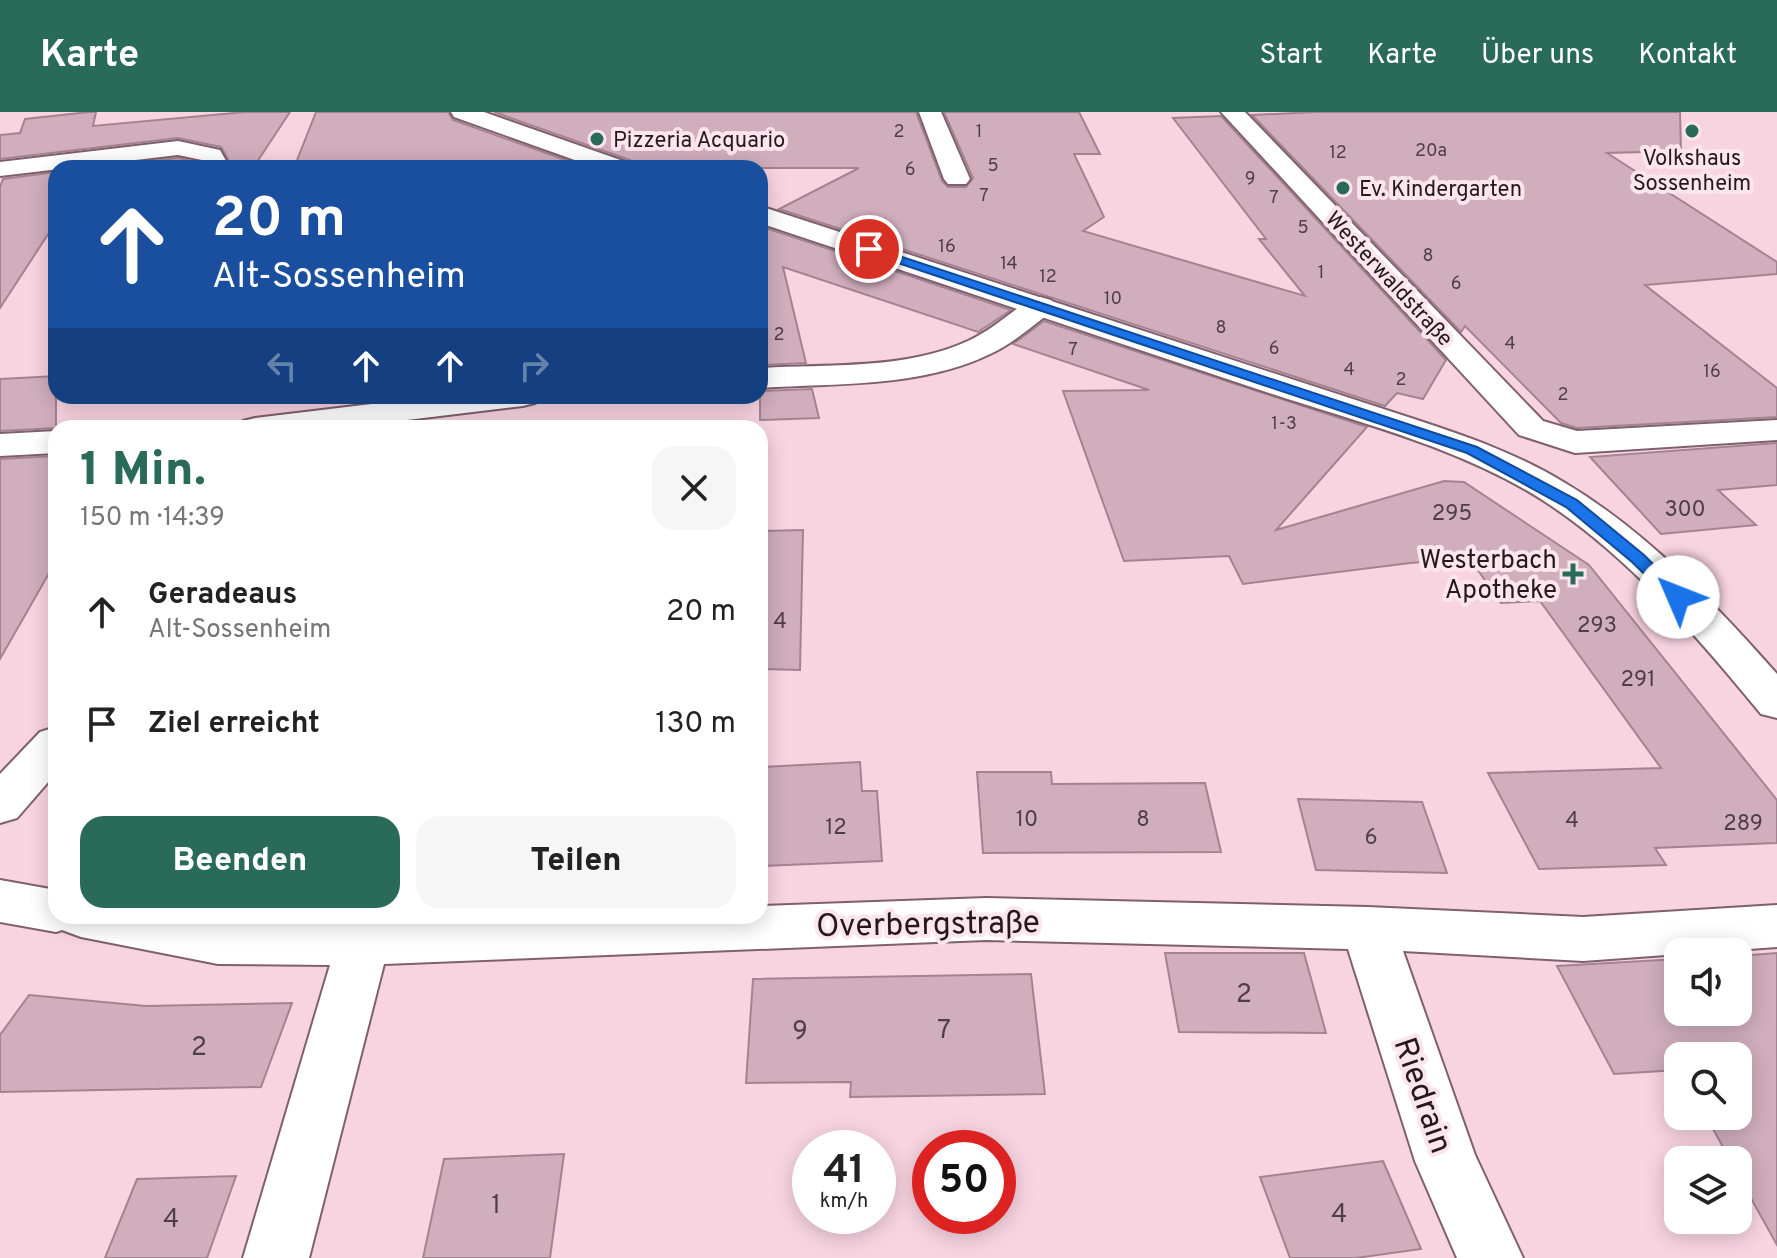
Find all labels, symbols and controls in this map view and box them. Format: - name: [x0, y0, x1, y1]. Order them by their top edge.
- text: Karte: [40, 32, 139, 81]
- text: Start: [1259, 38, 1323, 74]
- text: Karte: [1367, 38, 1437, 74]
- text: Über uns: [1481, 38, 1594, 74]
- text: Kontakt: [1638, 38, 1737, 74]
- house number: 2: [893, 121, 905, 144]
- house number: 1: [976, 121, 982, 144]
- marker: Volkshaus Sossenheim: [1683, 122, 1701, 140]
- place label: Pizzeria Acquario: [613, 128, 785, 155]
- marker: Pizzeria Acquario: [588, 130, 606, 148]
- house number: 20a: [1415, 140, 1447, 163]
- house number: 12: [1329, 142, 1347, 165]
- place label: Volkshaus Sossenheim: [1633, 146, 1751, 198]
- house number: 5: [987, 155, 999, 178]
- house number: 6: [905, 159, 915, 182]
- house number: 9: [1245, 168, 1255, 191]
- place label: Ev. Kindergarten: [1359, 177, 1522, 204]
- marker: Ev. Kindergarten: [1334, 179, 1352, 197]
- house number: 7: [979, 185, 989, 208]
- text: 20 m: [212, 186, 346, 256]
- house number: 7: [1269, 187, 1279, 210]
- icon: ahead: [80, 192, 184, 296]
- street label: Westerwaldstraße: [1319, 207, 1458, 353]
- pin: [835, 215, 903, 283]
- house number: 5: [1297, 217, 1309, 240]
- icon: arrive: [847, 227, 891, 271]
- house number: 16: [938, 236, 956, 259]
- house number: 8: [1423, 245, 1434, 268]
- house number: 14: [1000, 253, 1018, 276]
- text: Alt-Sossenheim: [212, 255, 466, 301]
- house number: 1: [1318, 262, 1324, 285]
- house number: 12: [1039, 266, 1057, 289]
- house number: 6: [1451, 273, 1461, 296]
- house number: 10: [1104, 288, 1122, 311]
- house number: 8: [1216, 317, 1227, 340]
- house number: 2: [773, 324, 785, 347]
- house number: 4: [1504, 333, 1516, 356]
- house number: 6: [1269, 338, 1279, 361]
- house number: 7: [1068, 339, 1078, 362]
- icon: left: [260, 344, 304, 388]
- icon: ahead: [344, 344, 388, 388]
- icon: ahead: [428, 344, 472, 388]
- icon: right: [512, 344, 556, 388]
- house number: 4: [1343, 359, 1355, 382]
- house number: 16: [1703, 361, 1721, 384]
- house number: 2: [1395, 369, 1407, 392]
- house number: 2: [1557, 384, 1569, 407]
- house number: 1-3: [1271, 413, 1297, 436]
- text: 1 Min.: [80, 442, 206, 502]
- button: close: [652, 446, 736, 530]
- house number: 300: [1664, 497, 1706, 524]
- house number: 295: [1432, 501, 1472, 528]
- text: 150 m · 14:39: [80, 502, 225, 535]
- place label: Westerbach Apotheke: [1420, 545, 1557, 608]
- position arrow: [1636, 555, 1720, 639]
- marker: Westerbach Apotheke: [1564, 565, 1582, 583]
- text: Geradeaus: [148, 577, 297, 614]
- icon: ahead: [80, 590, 124, 634]
- text: 20 m: [666, 594, 736, 631]
- house number: 4: [773, 609, 787, 636]
- house number: 293: [1577, 613, 1617, 640]
- text: Alt-Sossenheim: [148, 614, 331, 647]
- house number: 291: [1621, 667, 1655, 694]
- icon: arrive: [80, 702, 124, 746]
- text: Ziel erreicht: [148, 706, 320, 743]
- text: 130 m: [655, 706, 736, 743]
- house number: 10: [1016, 807, 1038, 834]
- house number: 8: [1136, 807, 1150, 834]
- house number: 4: [1565, 808, 1579, 835]
- house number: 289: [1723, 811, 1763, 838]
- house number: 12: [825, 815, 847, 842]
- button: Beenden: [80, 816, 400, 908]
- button: Teilen: [416, 816, 736, 908]
- house number: 6: [1364, 825, 1378, 852]
- street label: Overbergstraße: [816, 904, 1040, 948]
- map controls: [1664, 938, 1752, 1234]
- button: sound: [1664, 938, 1752, 1026]
- house number: 2: [1236, 979, 1252, 1012]
- house number: 7: [937, 1015, 951, 1048]
- house number: 9: [792, 1016, 808, 1049]
- house number: 2: [191, 1032, 207, 1065]
- street label: Riedrain: [1383, 1033, 1460, 1159]
- button: search: [1664, 1042, 1752, 1130]
- speed limit sign: 50: [912, 1130, 1016, 1234]
- button: layers: [1664, 1146, 1752, 1234]
- text: 41: [823, 1147, 865, 1197]
- text: km/h: [820, 1189, 868, 1215]
- house number: 1: [491, 1190, 501, 1223]
- house number: 4: [1331, 1199, 1347, 1232]
- house number: 4: [163, 1204, 179, 1237]

